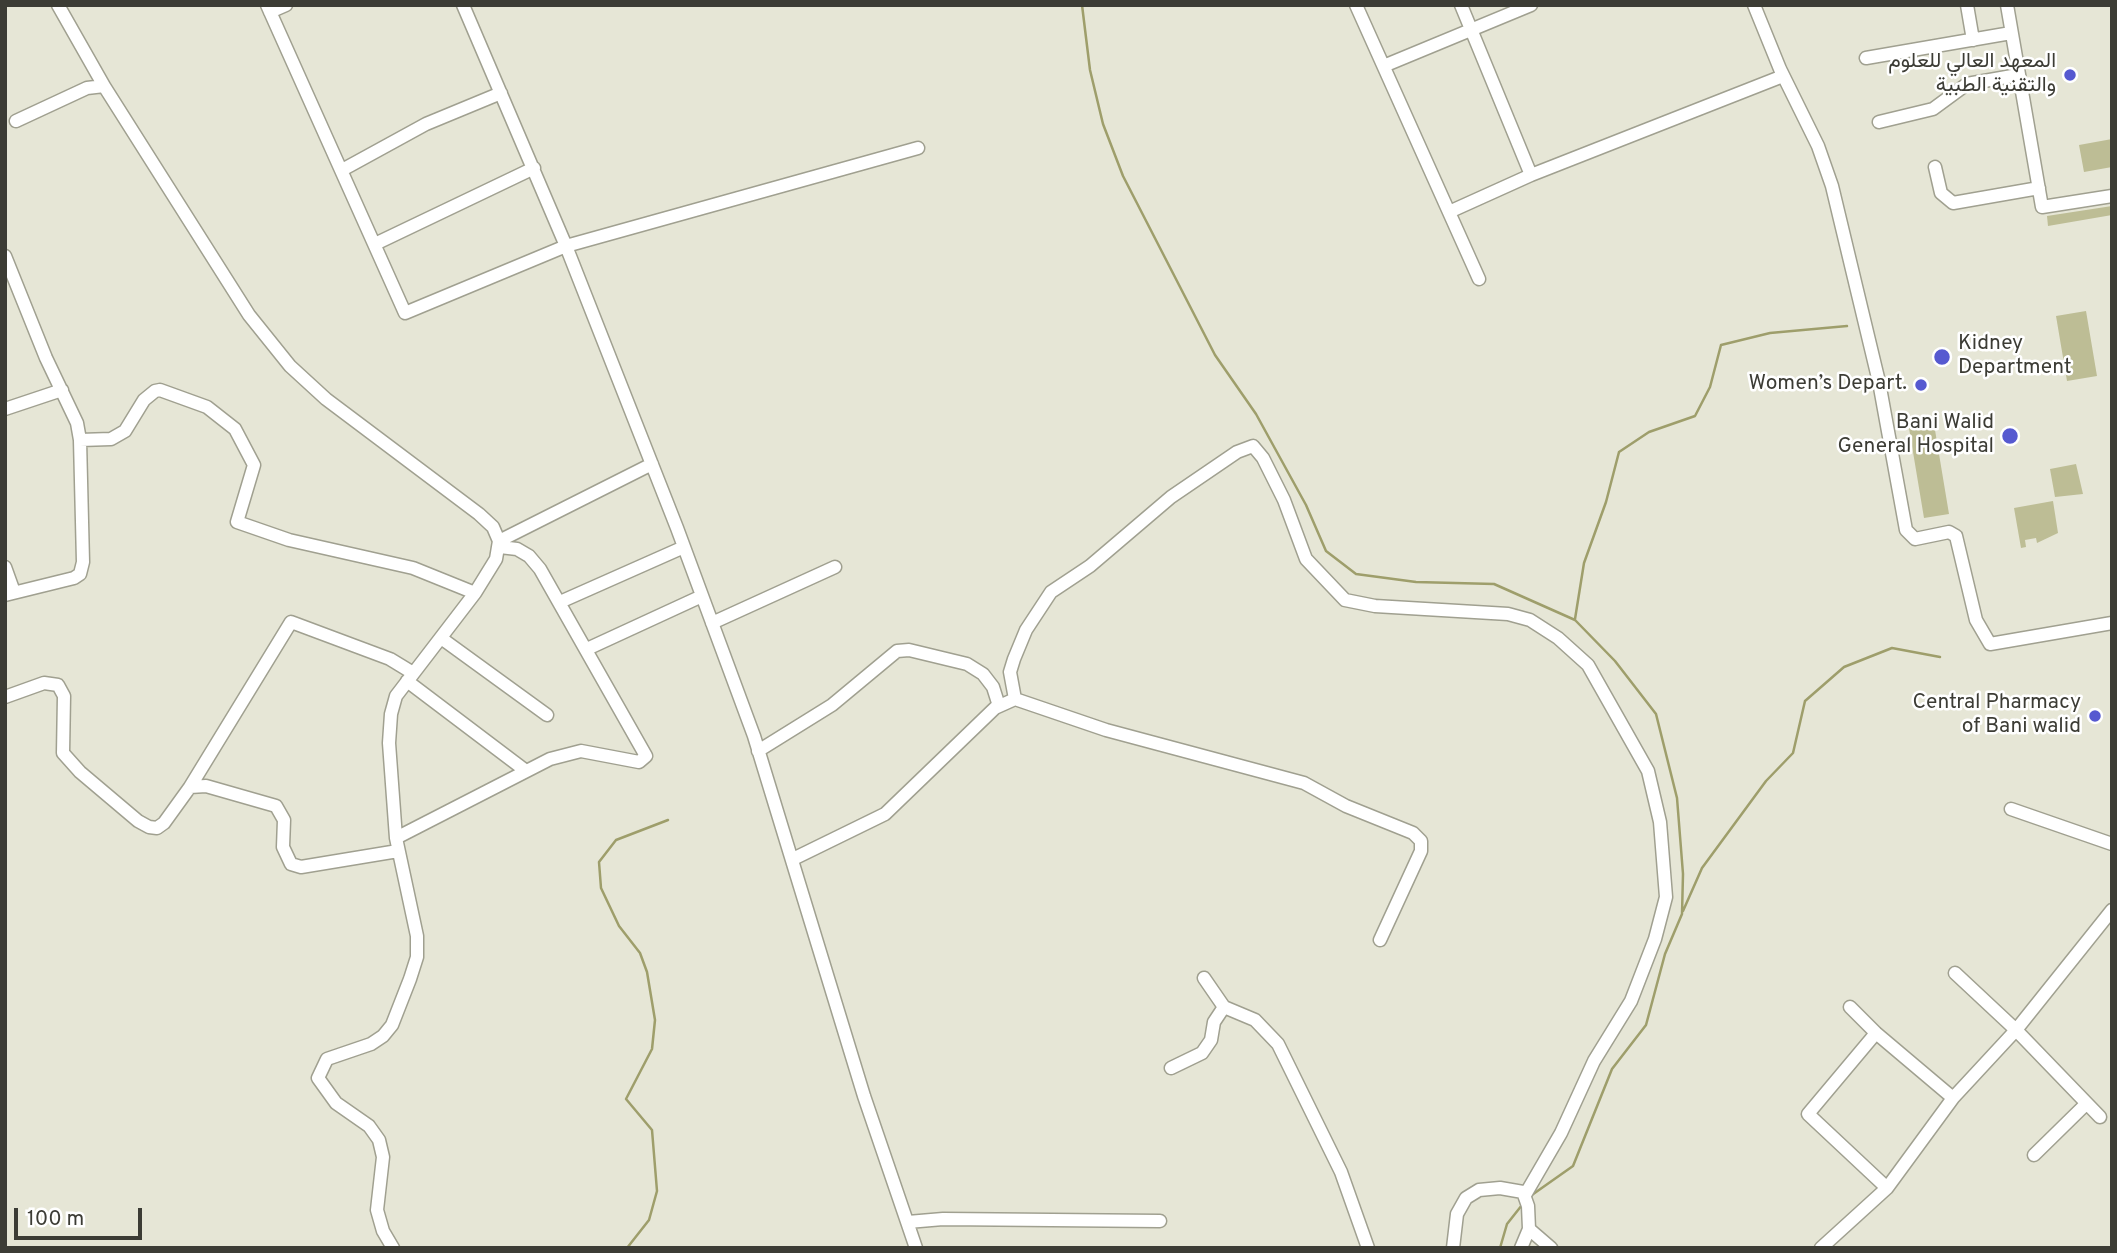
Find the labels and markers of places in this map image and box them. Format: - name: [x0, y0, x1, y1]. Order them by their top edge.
- place label: المعهد العالي للعلوم والتقنية الطبية: [1888, 50, 2056, 100]
- marker: المعهد العالي للعلوم والتقنية الطبية: [2062, 67, 2078, 83]
- place label: Kidney Department: [1958, 332, 2072, 382]
- marker: Kidney Department: [1932, 347, 1952, 367]
- place label: Women’s Depart.: [1748, 372, 1907, 398]
- marker: Women’s Depart.: [1913, 377, 1929, 393]
- place label: Bani Walid General Hospital: [1838, 411, 1994, 461]
- marker: Bani Walid General Hospital: [2000, 426, 2020, 446]
- place label: Central Pharmacy of Bani walid: [1912, 691, 2081, 741]
- marker: Central Pharmacy of Bani walid: [2087, 708, 2103, 724]

